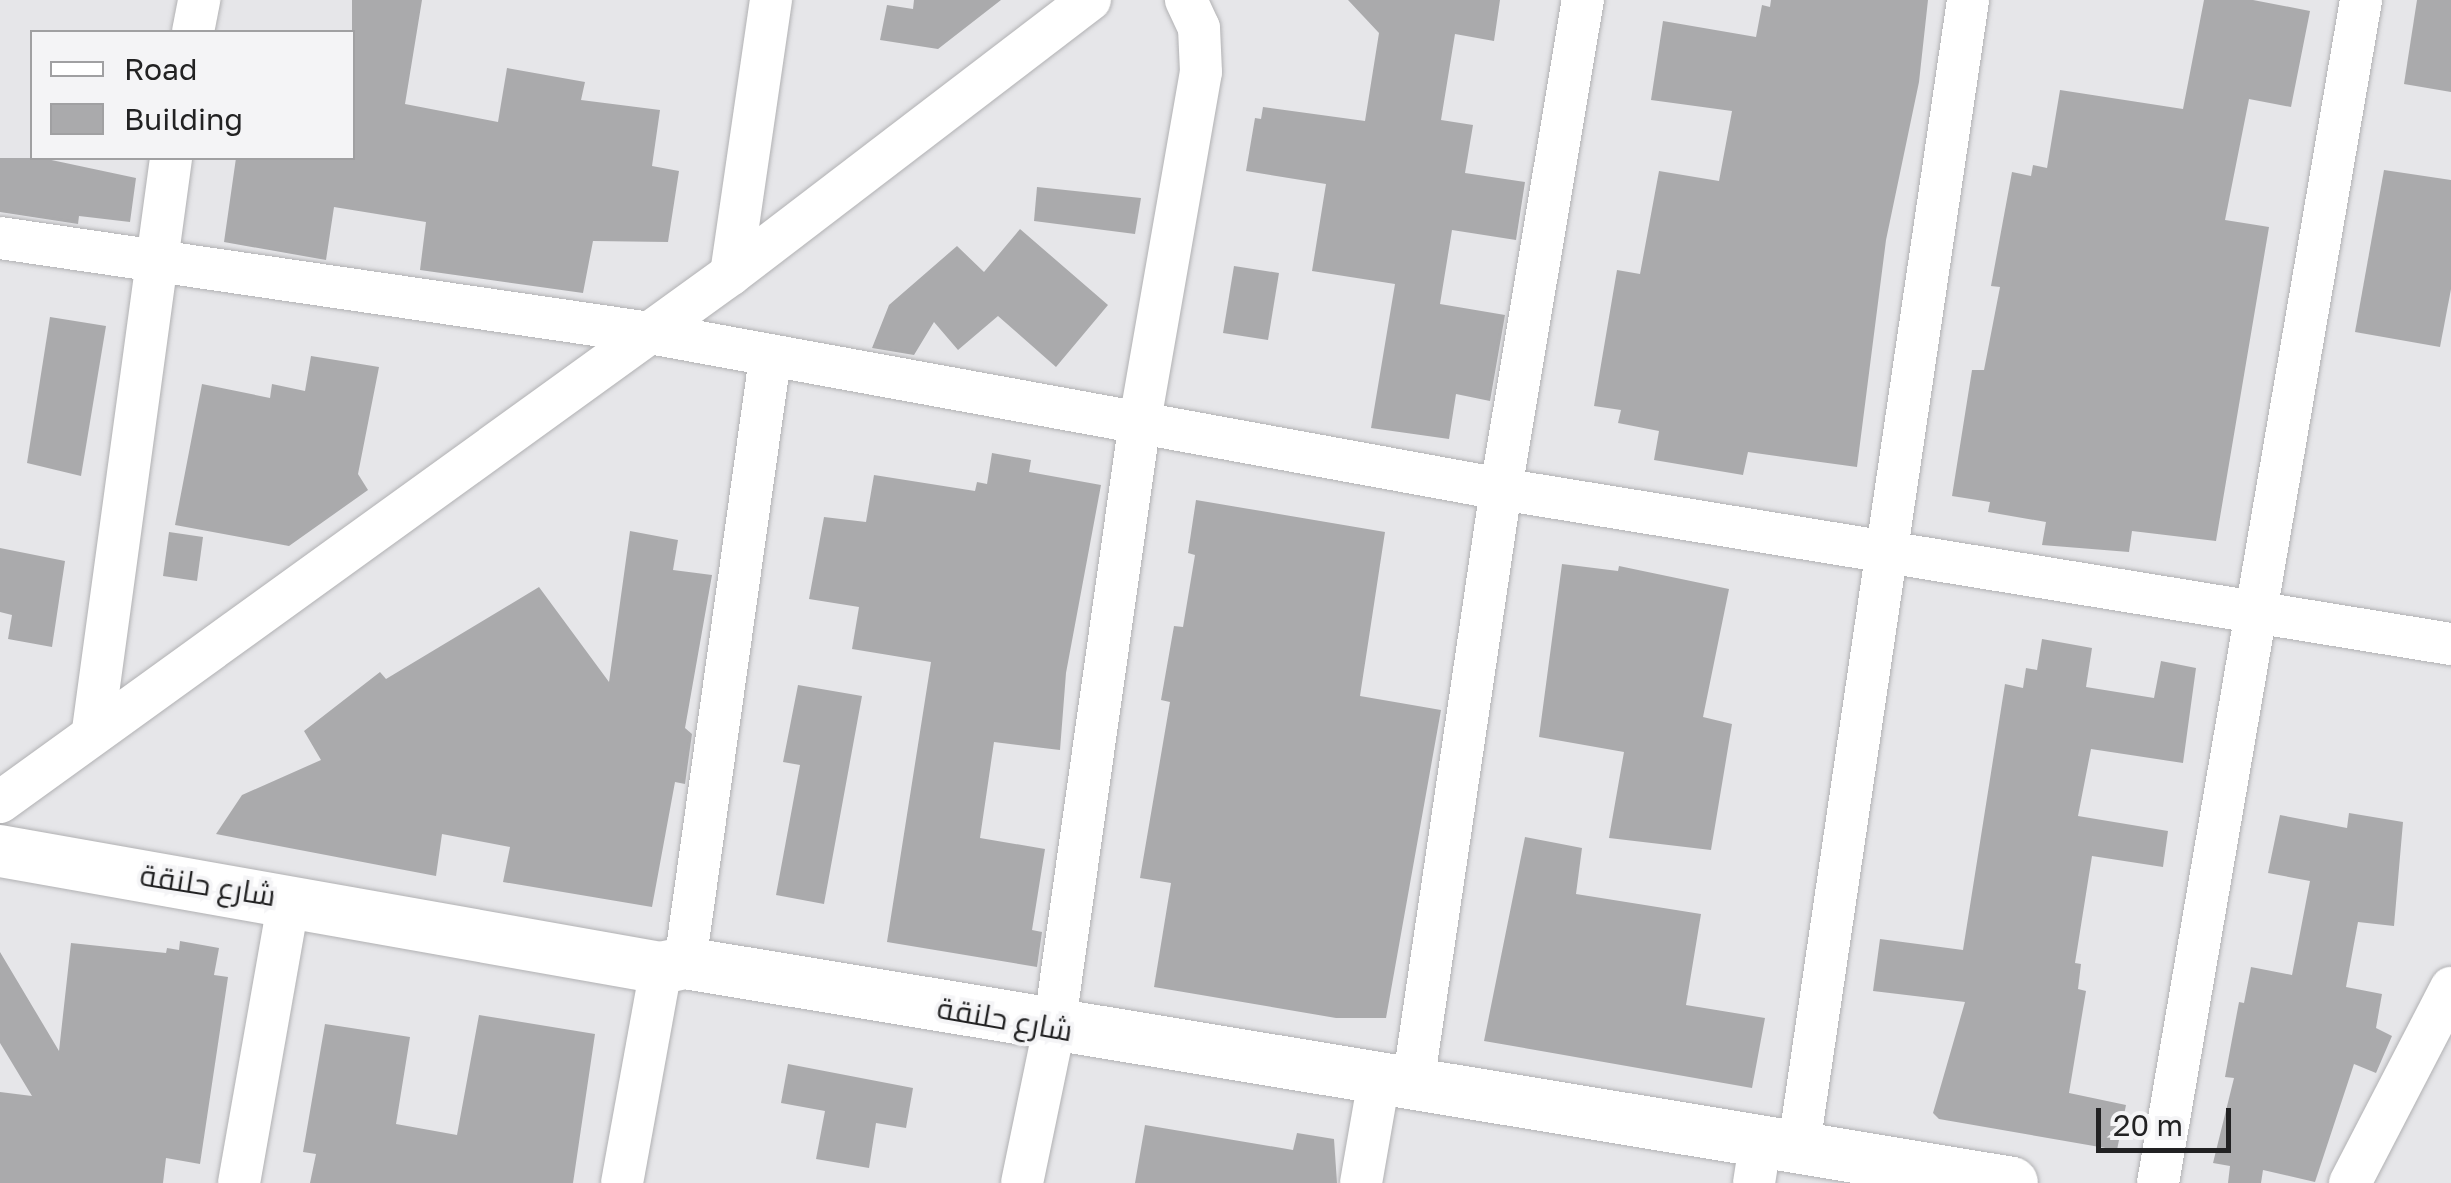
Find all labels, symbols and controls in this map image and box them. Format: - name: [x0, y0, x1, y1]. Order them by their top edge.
- legend: [30, 30, 355, 160]
- text: Road: [124, 51, 198, 87]
- text: Building: [124, 101, 243, 137]
- street label: شارع حلنقة: [138, 857, 278, 913]
- street label: شارع حلنقة: [935, 989, 1075, 1049]
- scale bar: [2101, 1088, 2236, 1150]
- text: 20 m: [2113, 1107, 2183, 1143]

